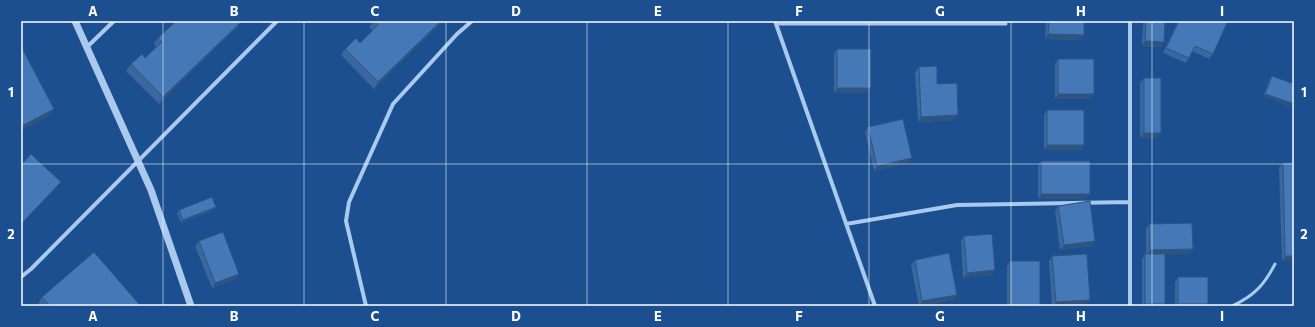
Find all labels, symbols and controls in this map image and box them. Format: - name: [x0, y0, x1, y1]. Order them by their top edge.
- text: A: [88, 3, 98, 19]
- text: B: [230, 3, 239, 19]
- text: C: [371, 3, 380, 19]
- text: D: [511, 3, 521, 19]
- text: E: [654, 3, 662, 19]
- text: F: [795, 3, 803, 19]
- text: G: [935, 3, 945, 19]
- text: H: [1076, 3, 1086, 19]
- text: I: [1220, 3, 1224, 19]
- text: 1: [8, 84, 14, 100]
- text: 1: [1301, 84, 1307, 100]
- text: 2: [7, 226, 15, 242]
- text: 2: [1300, 226, 1308, 242]
- text: A: [88, 308, 98, 324]
- text: B: [230, 308, 239, 324]
- text: C: [371, 308, 380, 324]
- text: D: [511, 308, 521, 324]
- text: E: [654, 308, 662, 324]
- text: F: [795, 308, 803, 324]
- text: G: [935, 308, 945, 324]
- text: H: [1076, 308, 1086, 324]
- text: I: [1220, 308, 1224, 324]

